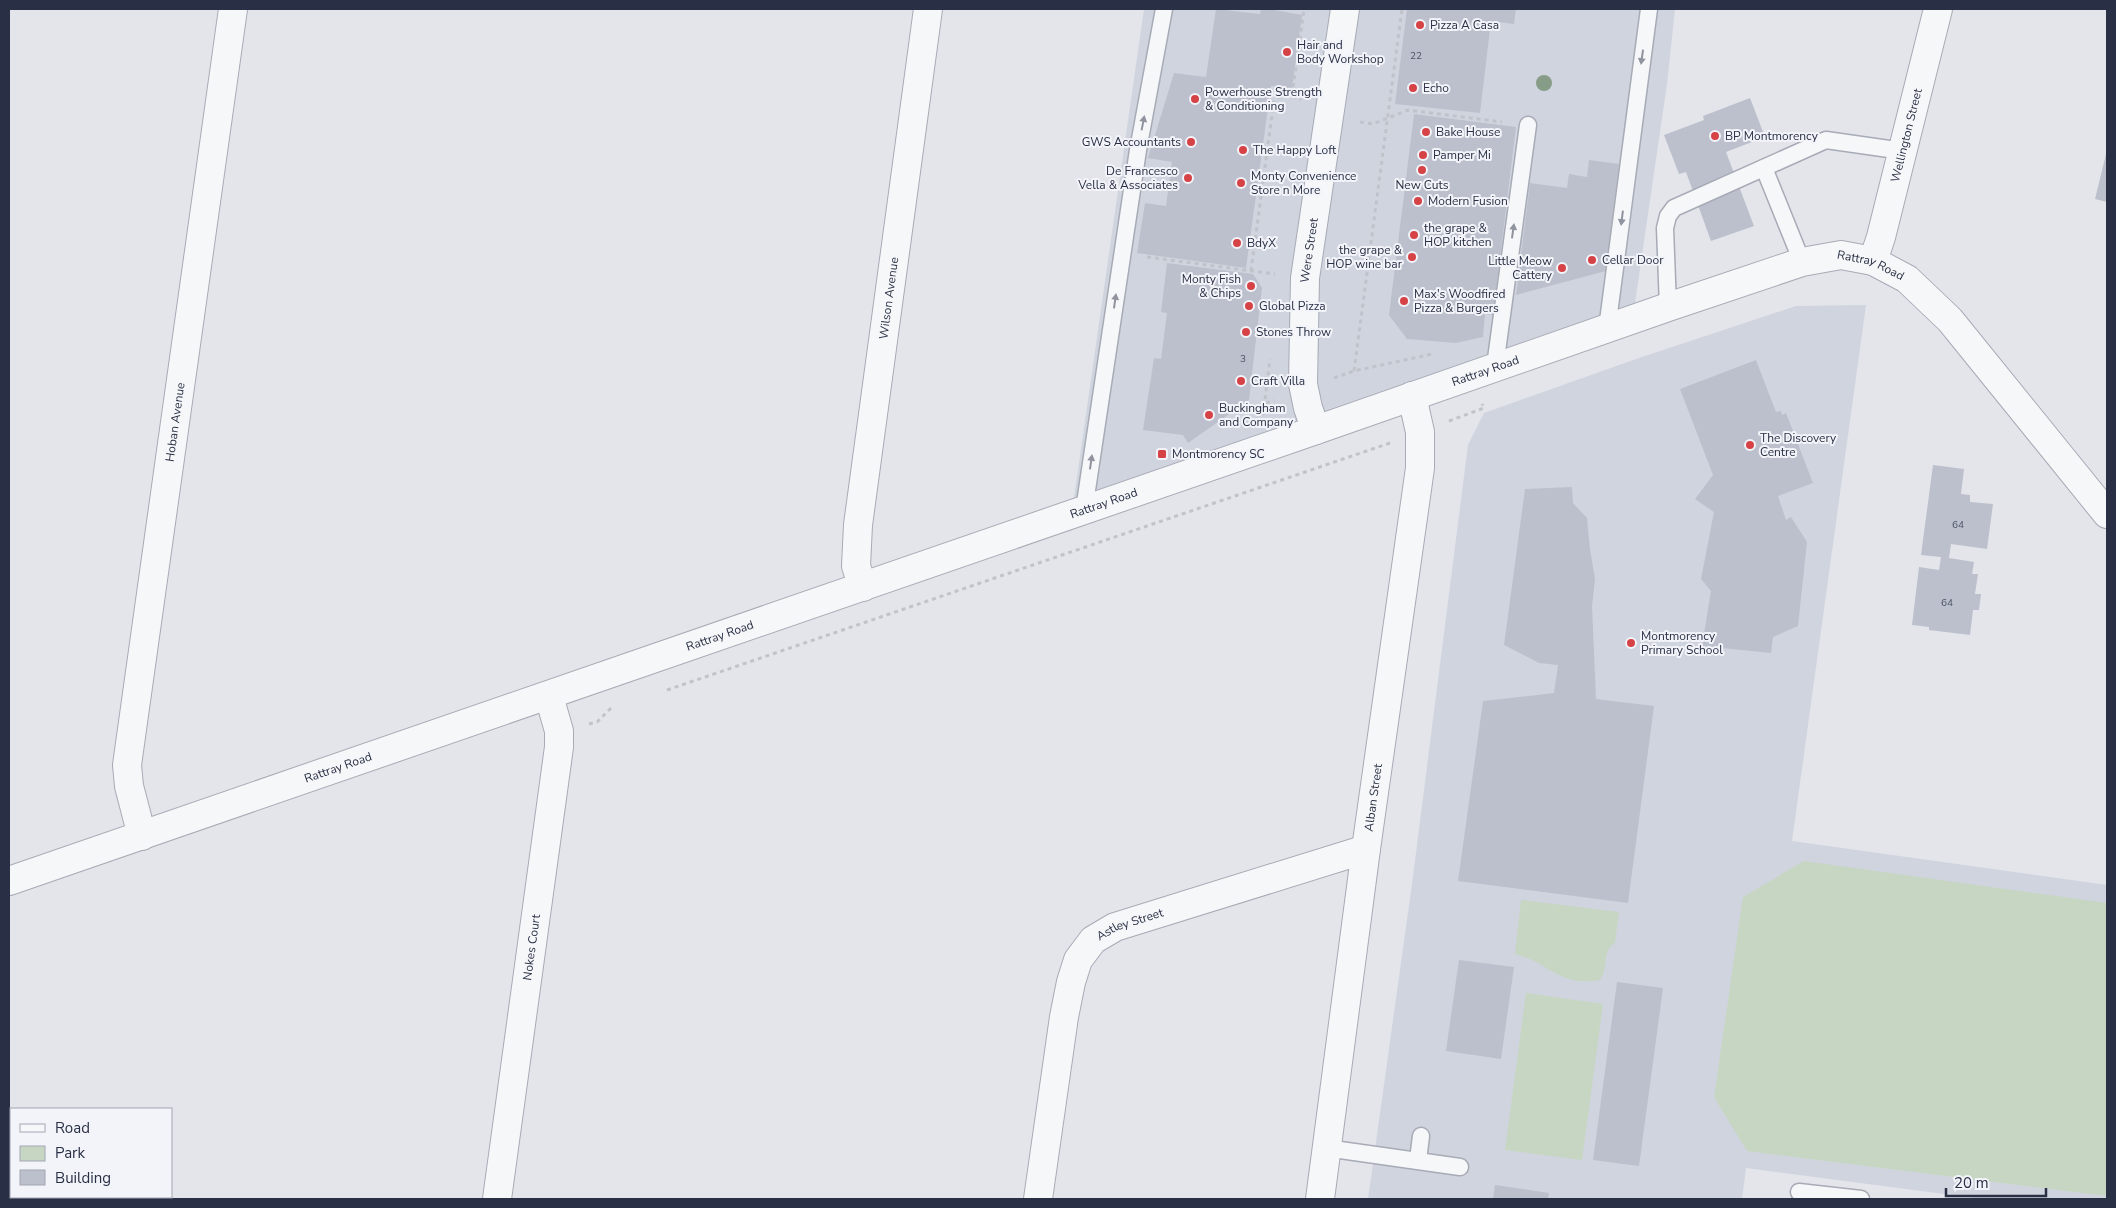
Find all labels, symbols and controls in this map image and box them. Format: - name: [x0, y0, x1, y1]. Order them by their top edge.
- place label: Pizza A Casa: [1430, 17, 1499, 33]
- marker: Pizza A Casa: [1414, 19, 1426, 31]
- place label: Hair and Body Workshop: [1297, 37, 1384, 67]
- marker: Hair and Body Workshop: [1281, 46, 1293, 58]
- house number: 22: [1410, 49, 1422, 63]
- one-way arrow: [1638, 49, 1646, 65]
- place label: Echo: [1423, 80, 1449, 96]
- marker: Echo: [1407, 82, 1419, 94]
- place label: Powerhouse Strength & Conditioning: [1205, 84, 1322, 114]
- street label: Wellington Street: [1887, 86, 1926, 184]
- marker: Powerhouse Strength & Conditioning: [1189, 93, 1201, 105]
- one-way arrow: [1140, 115, 1148, 131]
- place label: Bake House: [1436, 124, 1500, 140]
- marker: Bake House: [1420, 126, 1432, 138]
- place label: BP Montmorency: [1725, 128, 1819, 144]
- marker: BP Montmorency: [1709, 130, 1721, 142]
- place label: GWS Accountants: [1082, 134, 1181, 150]
- marker: GWS Accountants: [1185, 136, 1197, 148]
- place label: The Happy Loft: [1253, 142, 1337, 158]
- marker: The Happy Loft: [1237, 144, 1249, 156]
- place label: Pamper Mi: [1433, 147, 1491, 163]
- marker: Pamper Mi: [1417, 149, 1429, 161]
- place label: De Francesco Vella & Associates: [1077, 163, 1178, 193]
- marker: New Cuts: [1416, 164, 1428, 176]
- place label: Monty Convenience Store n More: [1251, 168, 1356, 198]
- marker: De Francesco Vella & Associates: [1182, 172, 1194, 184]
- marker: Monty Convenience Store n More: [1235, 177, 1247, 189]
- place label: New Cuts: [1395, 177, 1449, 193]
- place label: Modern Fusion: [1428, 193, 1508, 209]
- marker: Modern Fusion: [1412, 195, 1424, 207]
- one-way arrow: [1618, 211, 1626, 227]
- street label: Were Street: [1296, 216, 1322, 284]
- place label: the grape & HOP kitchen: [1424, 220, 1492, 250]
- one-way arrow: [1509, 223, 1517, 239]
- marker: the grape & HOP kitchen: [1408, 229, 1420, 241]
- place label: BdyX: [1247, 235, 1276, 251]
- marker: BdyX: [1231, 237, 1243, 249]
- place label: the grape & HOP wine bar: [1326, 242, 1403, 272]
- street label: Rattray Road: [1836, 246, 1907, 284]
- marker: the grape & HOP wine bar: [1406, 251, 1418, 263]
- place label: Cellar Door: [1602, 252, 1664, 268]
- place label: Little Meow Cattery: [1488, 253, 1553, 283]
- marker: Cellar Door: [1586, 254, 1598, 266]
- street label: Wilson Avenue: [875, 256, 902, 340]
- marker: Little Meow Cattery: [1556, 262, 1568, 274]
- place label: Monty Fish & Chips: [1182, 271, 1241, 301]
- marker: Monty Fish & Chips: [1245, 280, 1257, 292]
- place label: Max's Woodfired Pizza & Burgers: [1414, 286, 1506, 316]
- one-way arrow: [1111, 293, 1119, 309]
- marker: Max's Woodfired Pizza & Burgers: [1398, 295, 1410, 307]
- place label: Global Pizza: [1259, 298, 1326, 314]
- marker: Global Pizza: [1243, 300, 1255, 312]
- place label: Stones Throw: [1256, 324, 1331, 340]
- marker: Stones Throw: [1240, 326, 1252, 338]
- house number: 3: [1240, 352, 1246, 366]
- street label: Rattray Road: [1449, 352, 1521, 390]
- place label: Craft Villa: [1251, 373, 1305, 389]
- marker: Craft Villa: [1235, 375, 1247, 387]
- street label: Hoban Avenue: [162, 381, 189, 463]
- place label: Buckingham and Company: [1219, 400, 1294, 430]
- marker: Buckingham and Company: [1203, 409, 1215, 421]
- place label: The Discovery Centre: [1760, 430, 1837, 460]
- marker: The Discovery Centre: [1744, 439, 1756, 451]
- place label: Montmorency SC: [1172, 446, 1265, 462]
- marker: Montmorency SC: [1156, 448, 1168, 460]
- one-way arrow: [1088, 453, 1096, 469]
- street label: Rattray Road: [1068, 484, 1140, 522]
- house number: 64: [1952, 518, 1964, 532]
- house number: 64: [1941, 596, 1953, 610]
- street label: Rattray Road: [684, 617, 756, 655]
- place label: Montmorency Primary School: [1641, 628, 1723, 658]
- marker: Montmorency Primary School: [1625, 637, 1637, 649]
- street label: Rattray Road: [302, 748, 374, 787]
- street label: Alban Street: [1361, 762, 1386, 833]
- street label: Astley Street: [1093, 904, 1166, 944]
- street label: Nokes Court: [519, 912, 544, 981]
- legend: [10, 1108, 172, 1198]
- text: Road: [55, 1118, 90, 1138]
- text: Park: [55, 1143, 85, 1163]
- scale bar: [1946, 1166, 2046, 1198]
- text: Building: [55, 1168, 111, 1188]
- text: 20 m: [1954, 1173, 1989, 1193]

